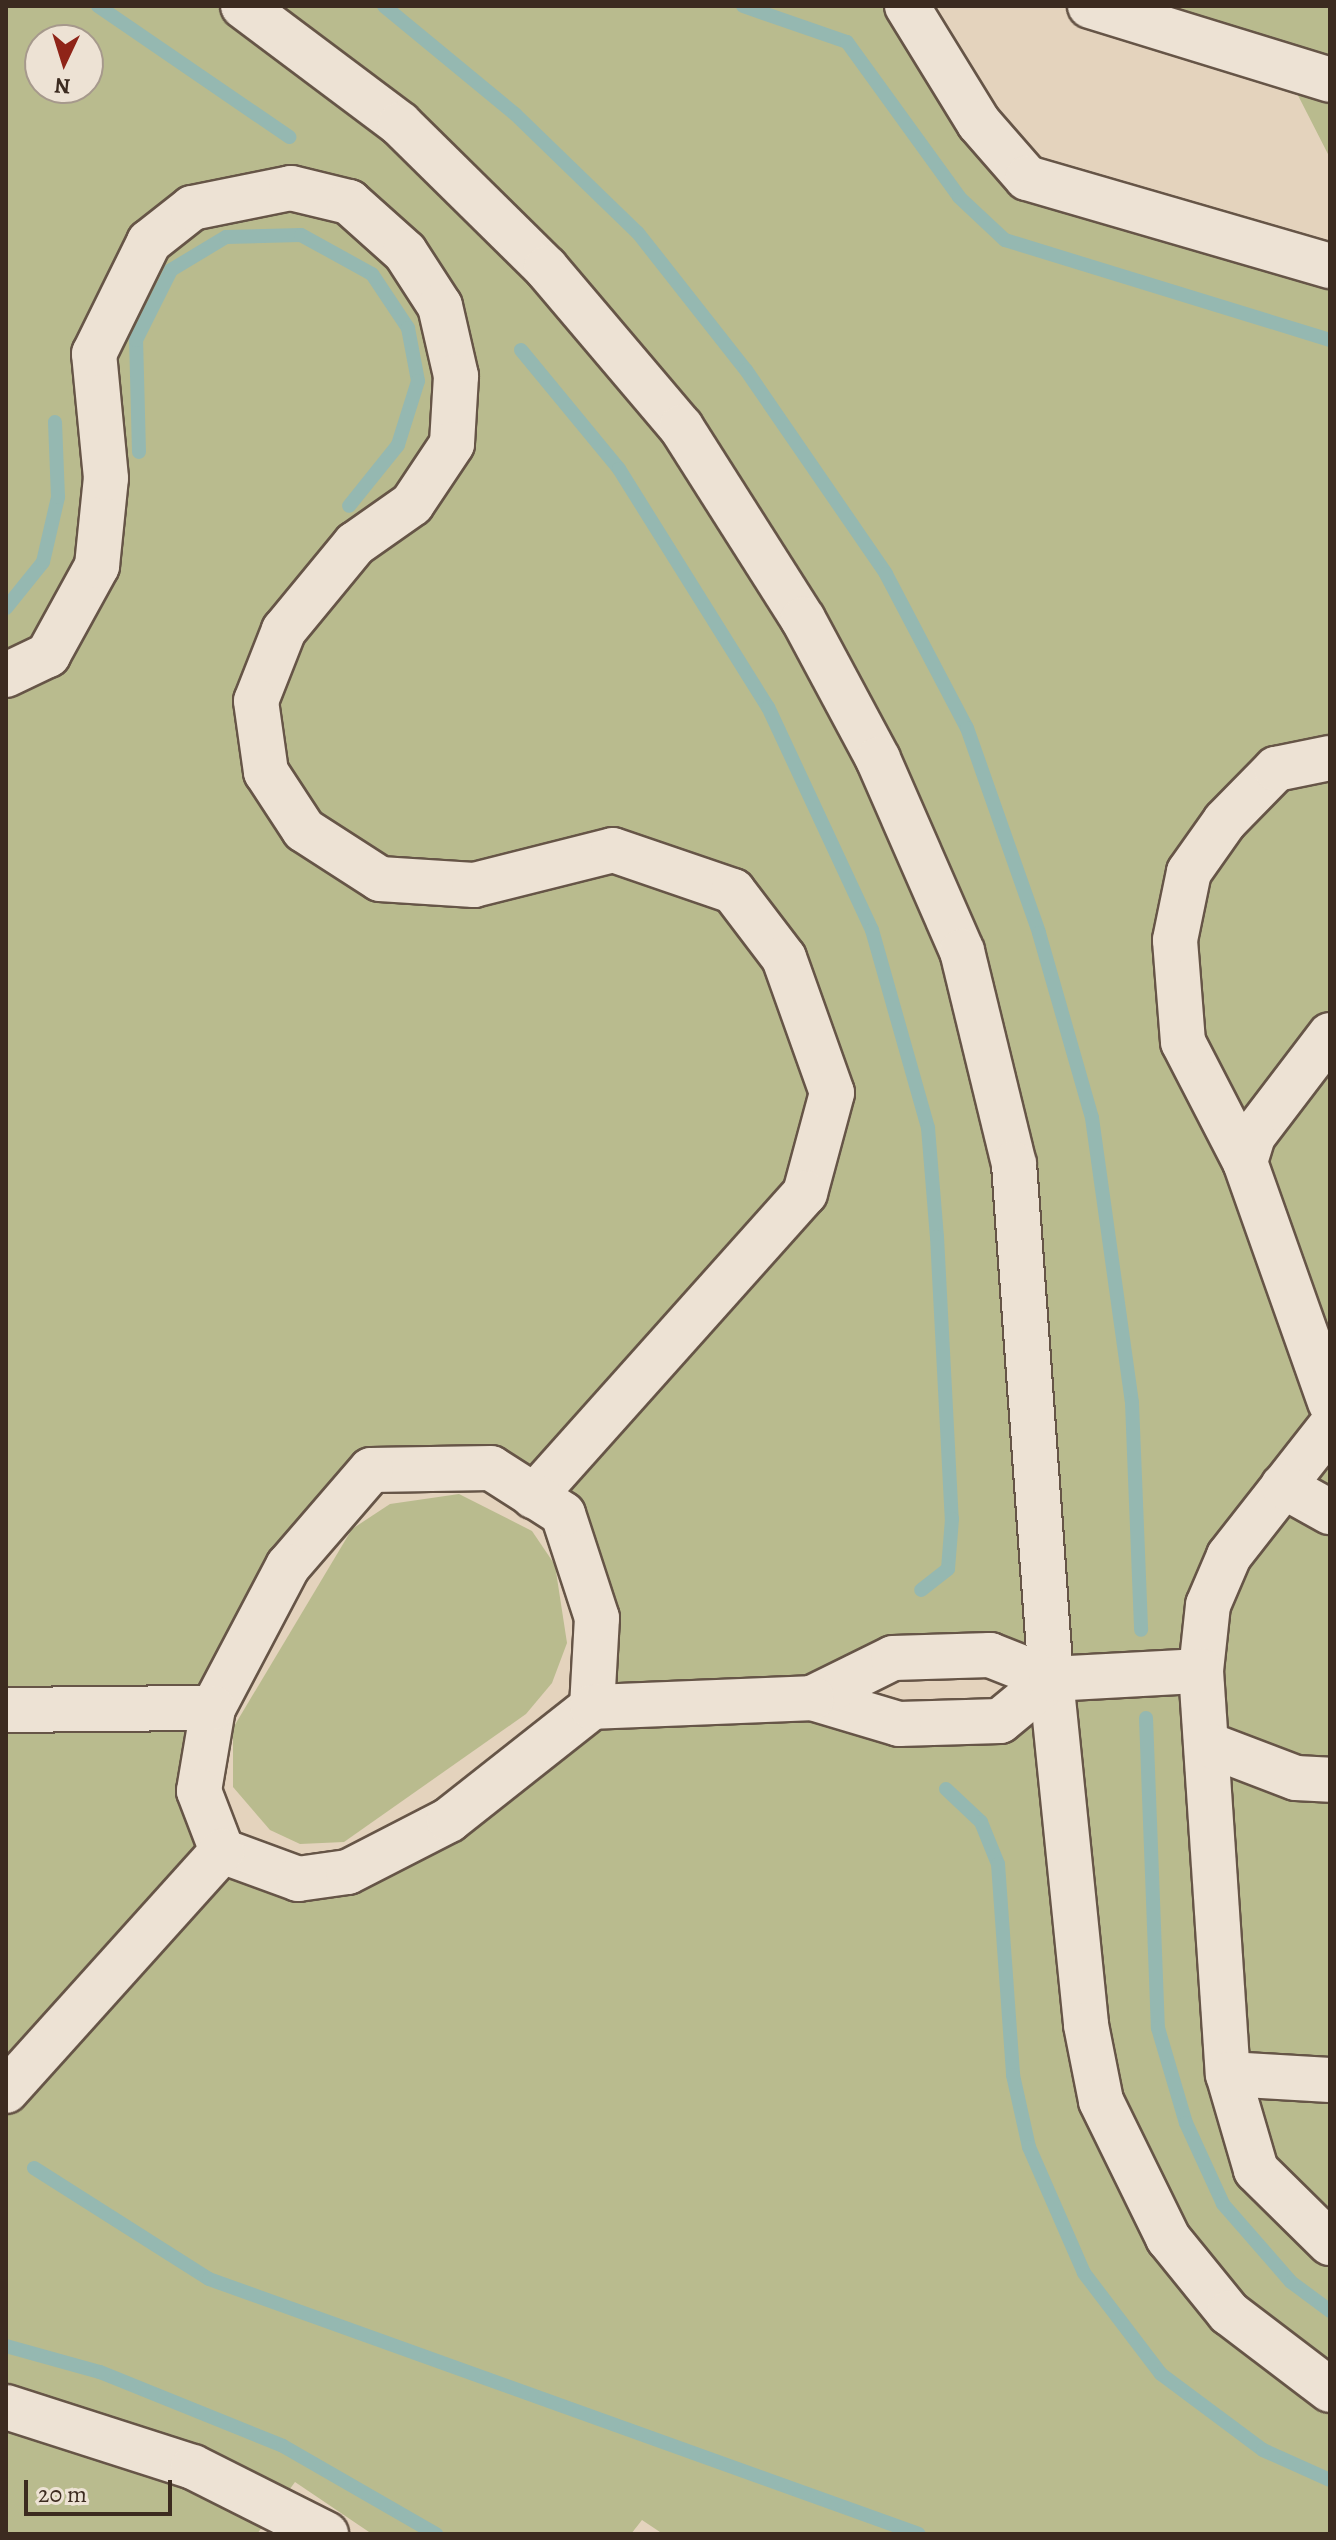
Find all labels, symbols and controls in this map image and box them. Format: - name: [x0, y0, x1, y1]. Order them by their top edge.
- north arrow: [24, 24, 104, 104]
- text: N: [53, 70, 72, 101]
- scale bar: [28, 2464, 176, 2514]
- text: 20 m: [38, 2478, 87, 2510]

